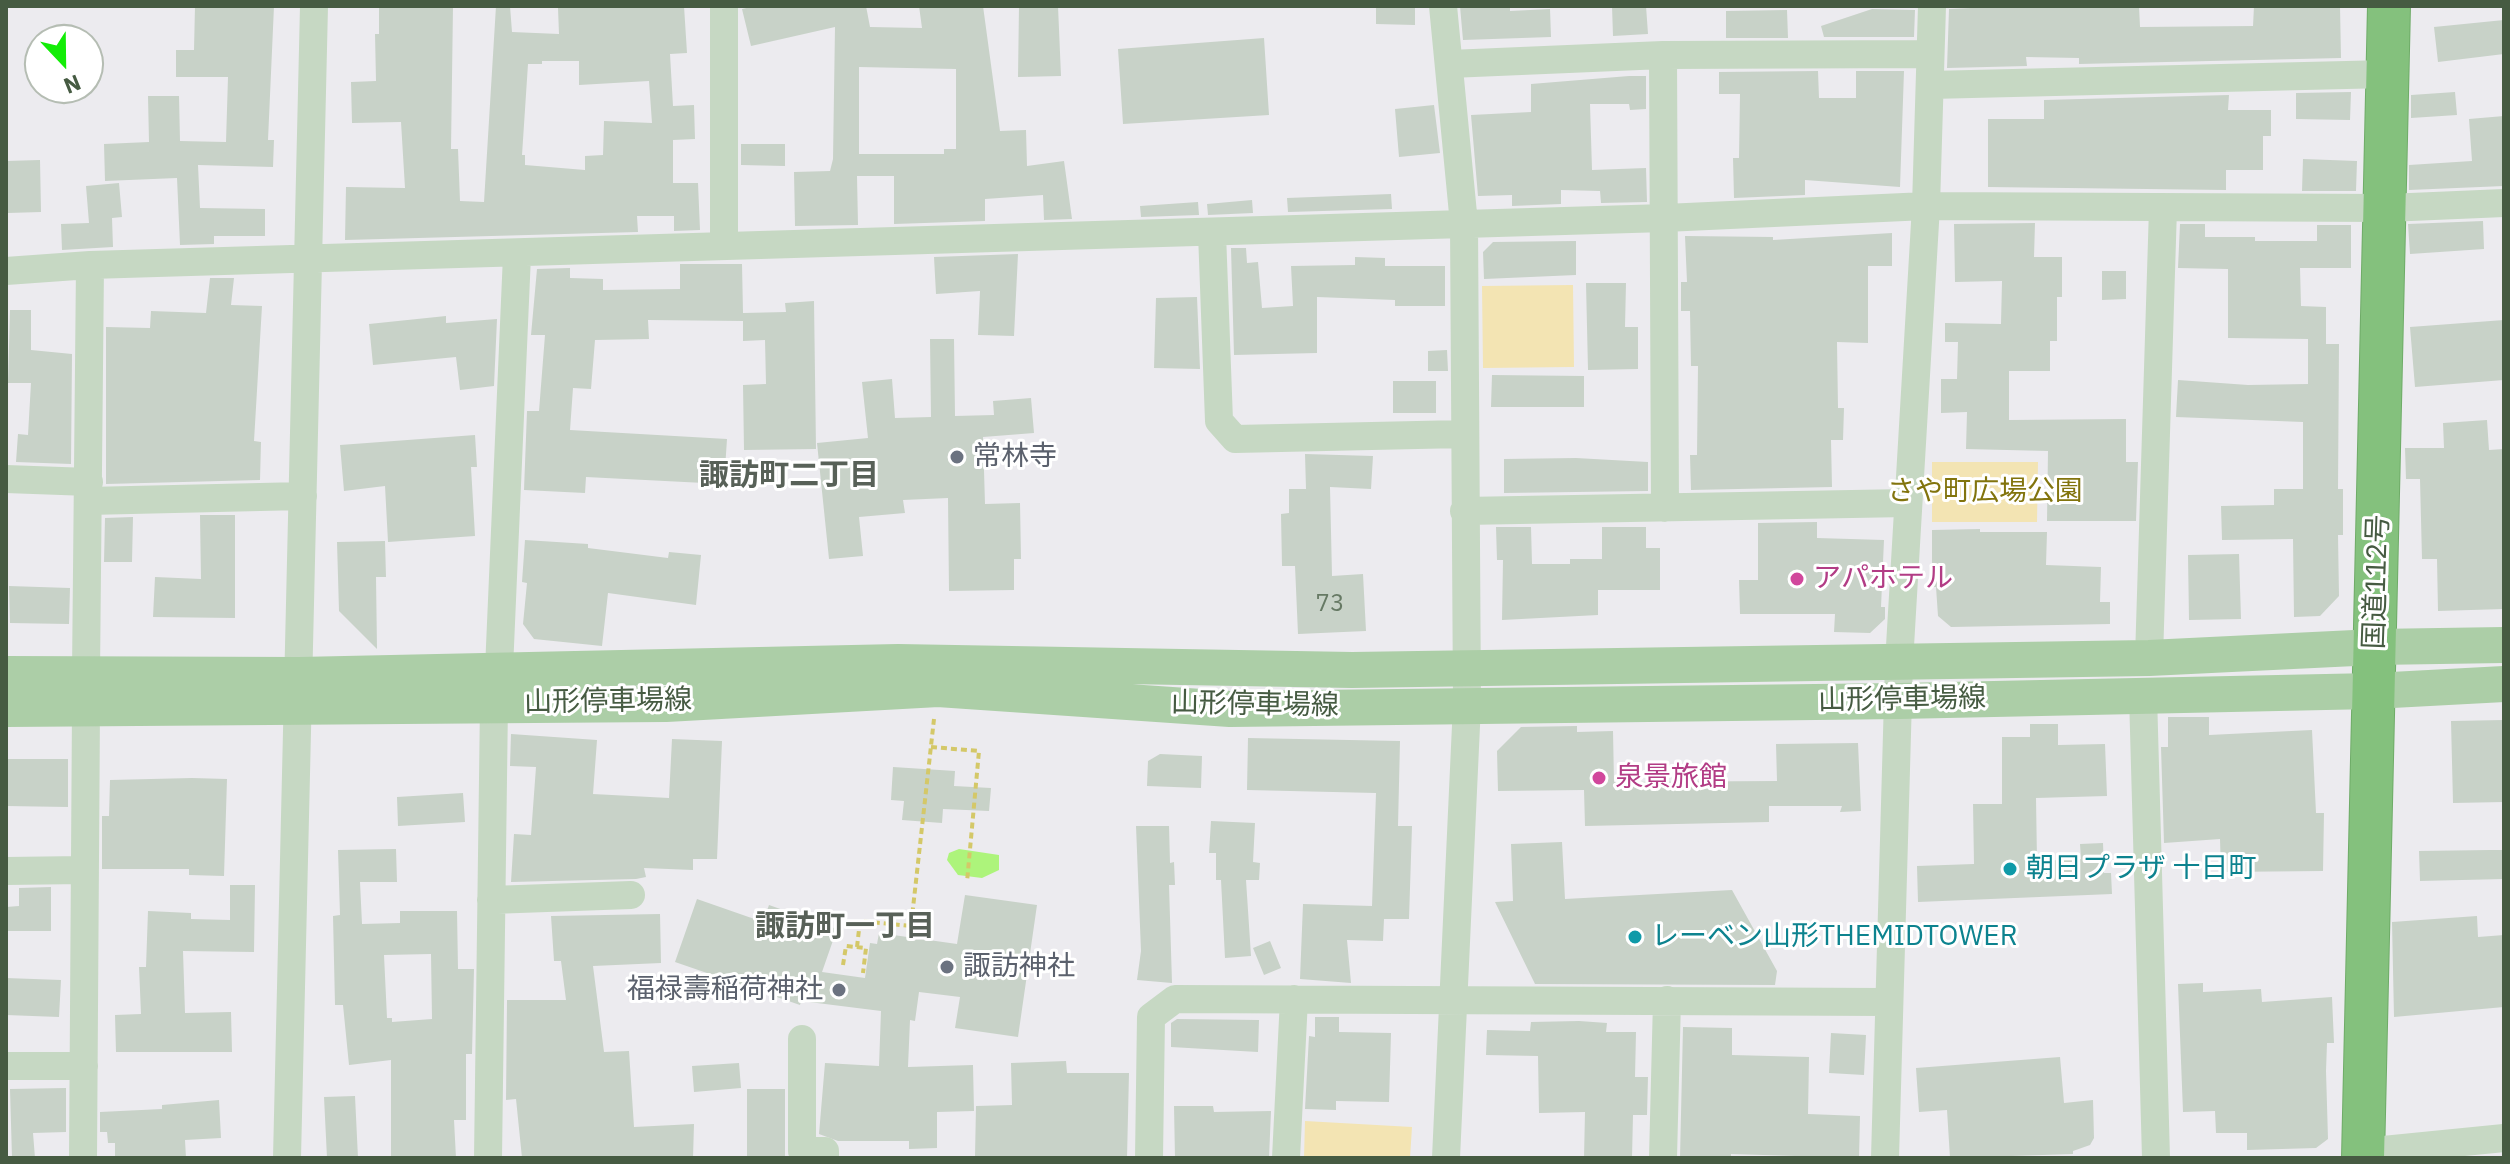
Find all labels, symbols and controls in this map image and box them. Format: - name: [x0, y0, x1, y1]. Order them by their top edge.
- north arrow: [24, 24, 104, 104]
- text: N: [60, 68, 85, 101]
- place label: 常林寺: [973, 440, 1057, 474]
- marker: 常林寺: [948, 448, 966, 466]
- district label: 諏訪町二丁目: [699, 458, 879, 494]
- park label: さや町広場公園: [1887, 475, 2083, 509]
- street label: 国道112号: [2358, 514, 2396, 650]
- place label: アパホテル: [1813, 562, 1953, 596]
- marker: アパホテル: [1788, 570, 1806, 588]
- house number: 73: [1316, 590, 1344, 618]
- street label: 山形停車場線: [1818, 682, 1986, 718]
- street label: 山形停車場線: [524, 684, 692, 720]
- street label: 山形停車場線: [1171, 687, 1339, 723]
- place label: 泉景旅館: [1615, 761, 1727, 795]
- marker: 泉景旅館: [1590, 769, 1608, 787]
- place label: 朝日プラザ 十日町: [2026, 852, 2257, 886]
- marker: 朝日プラザ 十日町: [2001, 860, 2019, 878]
- district label: 諏訪町一丁目: [755, 909, 935, 945]
- place label: レーベン山形THEMIDTOWER: [1651, 920, 2018, 954]
- marker: レーベン山形THEMIDTOWER: [1626, 928, 1644, 946]
- place label: 諏訪神社: [963, 950, 1075, 984]
- marker: 諏訪神社: [938, 958, 956, 976]
- place label: 福禄壽稲荷神社: [627, 973, 823, 1007]
- marker: 福禄壽稲荷神社: [830, 981, 848, 999]

